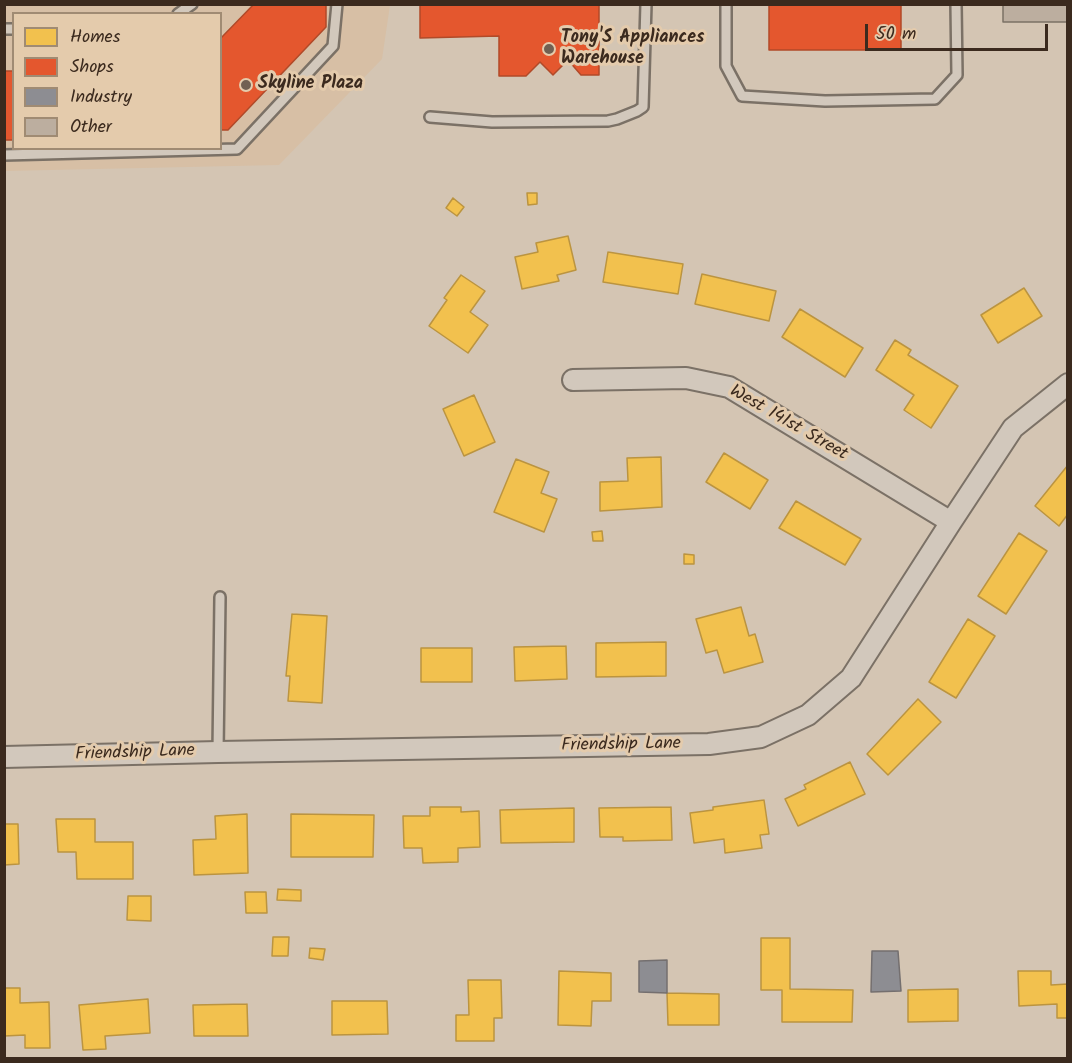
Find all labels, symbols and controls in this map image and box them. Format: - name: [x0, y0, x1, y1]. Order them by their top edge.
- legend: [12, 12, 222, 150]
- scale bar: [868, 12, 1051, 50]
- text: 50 m: [876, 20, 916, 49]
- text: Homes: [70, 23, 120, 52]
- place label: Tony'S Appliances Warehouse: [561, 28, 704, 70]
- marker: Tony'S Appliances Warehouse: [542, 42, 556, 56]
- text: Shops: [70, 53, 114, 82]
- place label: Skyline Plaza: [258, 74, 363, 96]
- marker: Skyline Plaza: [239, 78, 253, 92]
- text: Industry: [70, 83, 132, 112]
- text: Other: [70, 113, 112, 142]
- street label: West 141st Street: [725, 381, 851, 467]
- street label: Friendship Lane: [561, 734, 681, 758]
- street label: Friendship Lane: [75, 741, 195, 767]

